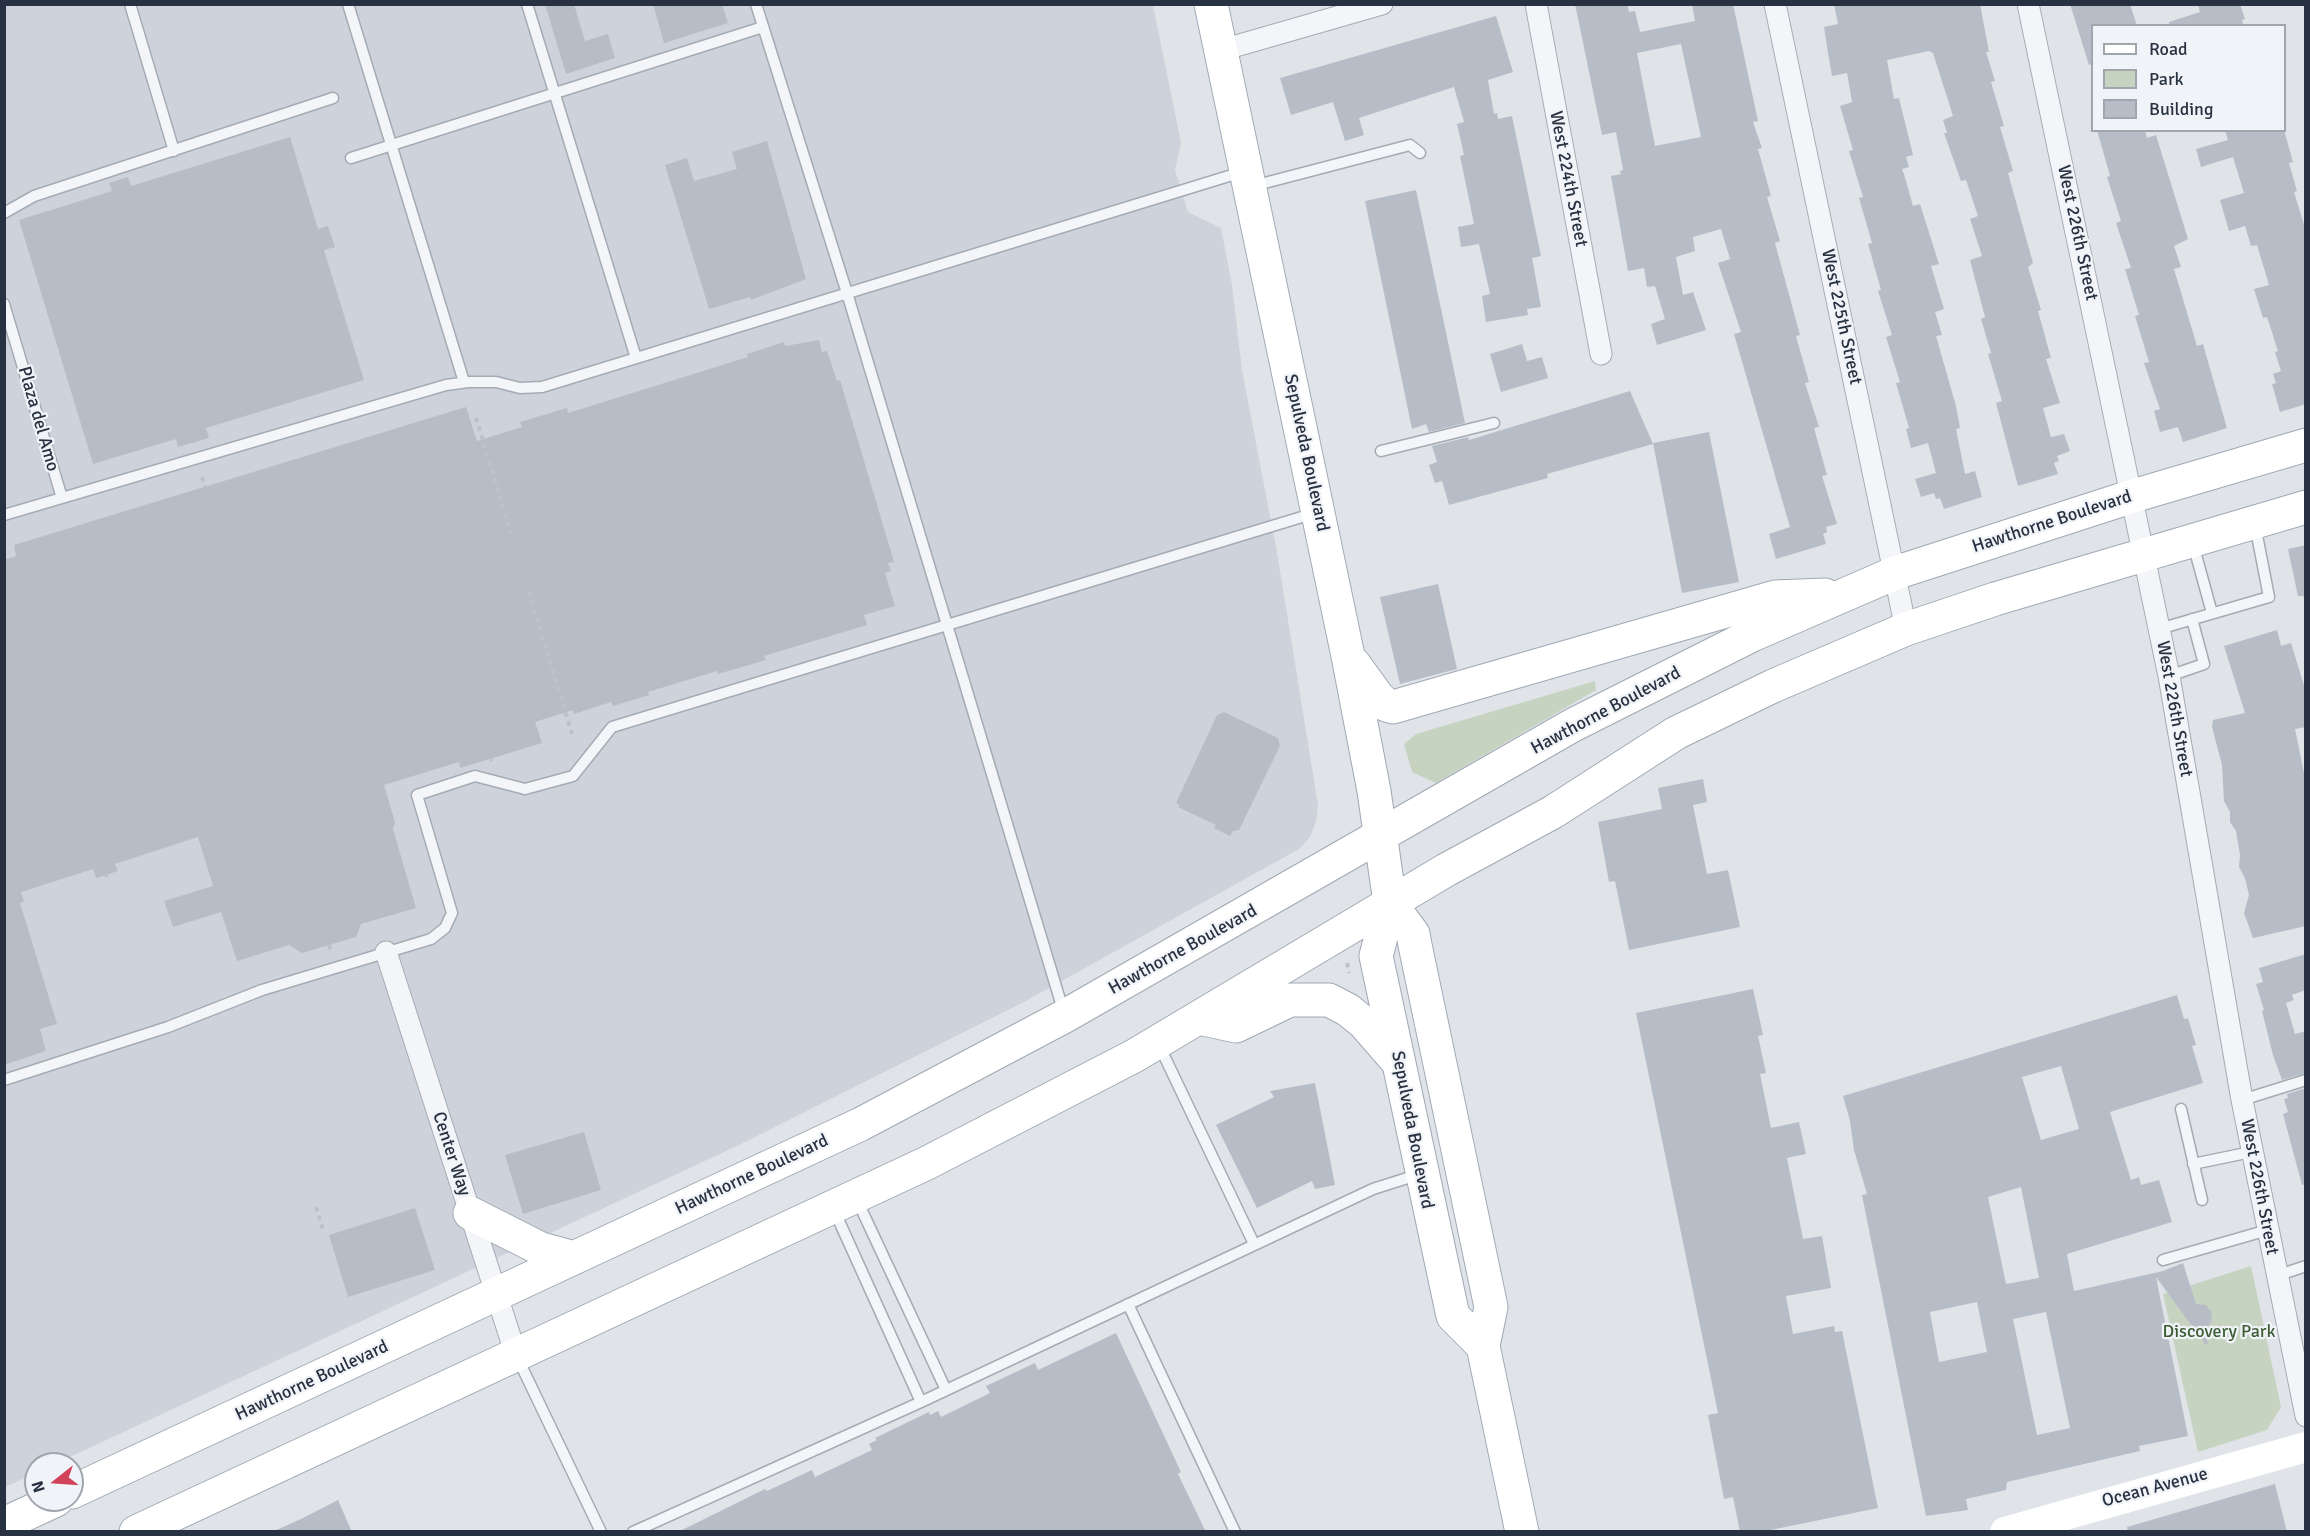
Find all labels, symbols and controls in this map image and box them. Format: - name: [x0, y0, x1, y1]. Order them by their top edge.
- legend: [2091, 24, 2286, 132]
- text: Road: [2149, 38, 2188, 60]
- text: Park: [2149, 68, 2184, 90]
- text: Building: [2149, 98, 2213, 120]
- street label: West 224th Street: [1544, 109, 1592, 249]
- street label: West 226th Street: [2052, 163, 2102, 303]
- street label: West 225th Street: [1816, 247, 1866, 387]
- street label: Plaza del Amo: [13, 364, 63, 474]
- street label: Sepulveda Boulevard: [1279, 372, 1333, 534]
- street label: Hawthorne Boulevard: [1969, 486, 2135, 558]
- street label: West 226th Street: [2151, 639, 2197, 779]
- street label: Hawthorne Boulevard: [1527, 662, 1685, 760]
- street label: Hawthorne Boulevard: [1105, 900, 1261, 1000]
- street label: Sepulveda Boulevard: [1386, 1049, 1438, 1211]
- street label: Center Way: [427, 1109, 475, 1199]
- street label: West 226th Street: [2235, 1117, 2283, 1257]
- street label: Hawthorne Boulevard: [672, 1130, 832, 1220]
- park label: Discovery Park: [2163, 1321, 2275, 1343]
- street label: Hawthorne Boulevard: [232, 1336, 392, 1426]
- north arrow: [24, 1452, 84, 1512]
- street label: Ocean Avenue: [2100, 1464, 2210, 1512]
- text: N: [28, 1478, 50, 1495]

